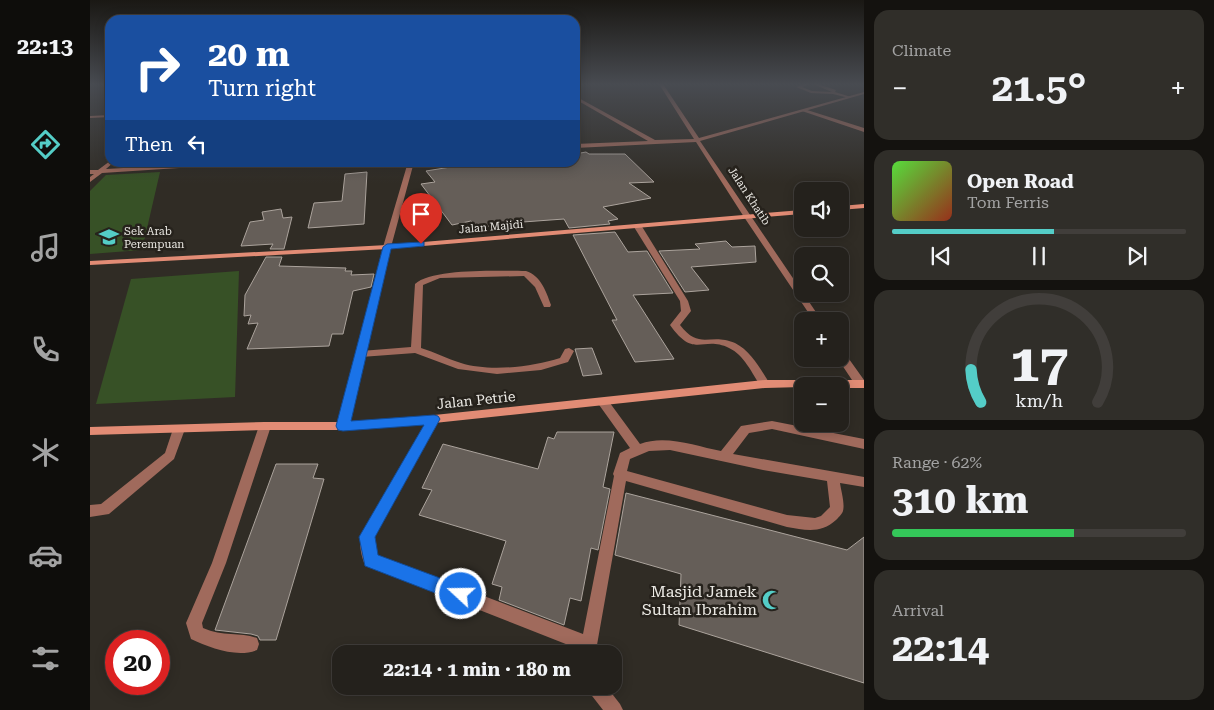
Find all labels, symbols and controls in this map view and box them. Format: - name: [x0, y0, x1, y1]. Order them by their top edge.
- text: 22:13: [17, 34, 73, 59]
- text: 20 m: [208, 34, 290, 75]
- icon: right: [125, 35, 190, 100]
- text: Climate: [892, 41, 951, 60]
- text: 21.5°: [992, 66, 1086, 110]
- text: −: [892, 72, 908, 105]
- text: +: [1170, 72, 1186, 105]
- text: Turn right: [208, 76, 316, 101]
- icon: directions: [28, 127, 63, 162]
- icon: left: [183, 130, 211, 158]
- text: Then: [125, 133, 173, 156]
- street label: Jalan Khatib: [725, 164, 773, 228]
- text: Open Road: [967, 170, 1074, 193]
- map controls: [794, 182, 849, 432]
- button: sound: [794, 182, 849, 237]
- pin: [400, 193, 442, 244]
- text: Tom Ferris: [967, 193, 1049, 212]
- icon: arrive: [407, 200, 435, 228]
- street label: Jalan Majidi: [458, 218, 524, 236]
- place label: Sek Arab Perempuan: [124, 225, 184, 251]
- school or university icon: Sek Arab Perempuan: [98, 226, 120, 248]
- icon: music: [28, 230, 63, 265]
- icon: previous: [927, 242, 955, 270]
- icon: pause: [1025, 242, 1053, 270]
- icon: next: [1123, 242, 1151, 270]
- button: search: [794, 247, 849, 302]
- button: +: [794, 312, 849, 367]
- icon: phone: [28, 332, 63, 367]
- text: 17: [1010, 333, 1068, 394]
- button: −: [794, 377, 849, 432]
- street label: Jalan Petrie: [436, 388, 516, 412]
- text: km/h: [1015, 390, 1063, 411]
- icon: climate: [28, 435, 63, 470]
- text: Range · 62%: [892, 453, 982, 472]
- text: 310 km: [892, 478, 1028, 522]
- icon: car: [28, 538, 63, 573]
- position arrow: [434, 567, 486, 619]
- place label: Masjid Jamek Sultan Ibrahim: [642, 582, 757, 619]
- mosque icon: Masjid Jamek Sultan Ibrahim: [761, 589, 783, 611]
- text: Arrival: [892, 601, 944, 620]
- text: 22:14: [892, 626, 989, 670]
- speed limit sign: 20: [105, 630, 170, 695]
- icon: filters: [28, 641, 63, 676]
- text: 22:14 · 1 min · 180 m: [383, 658, 571, 681]

